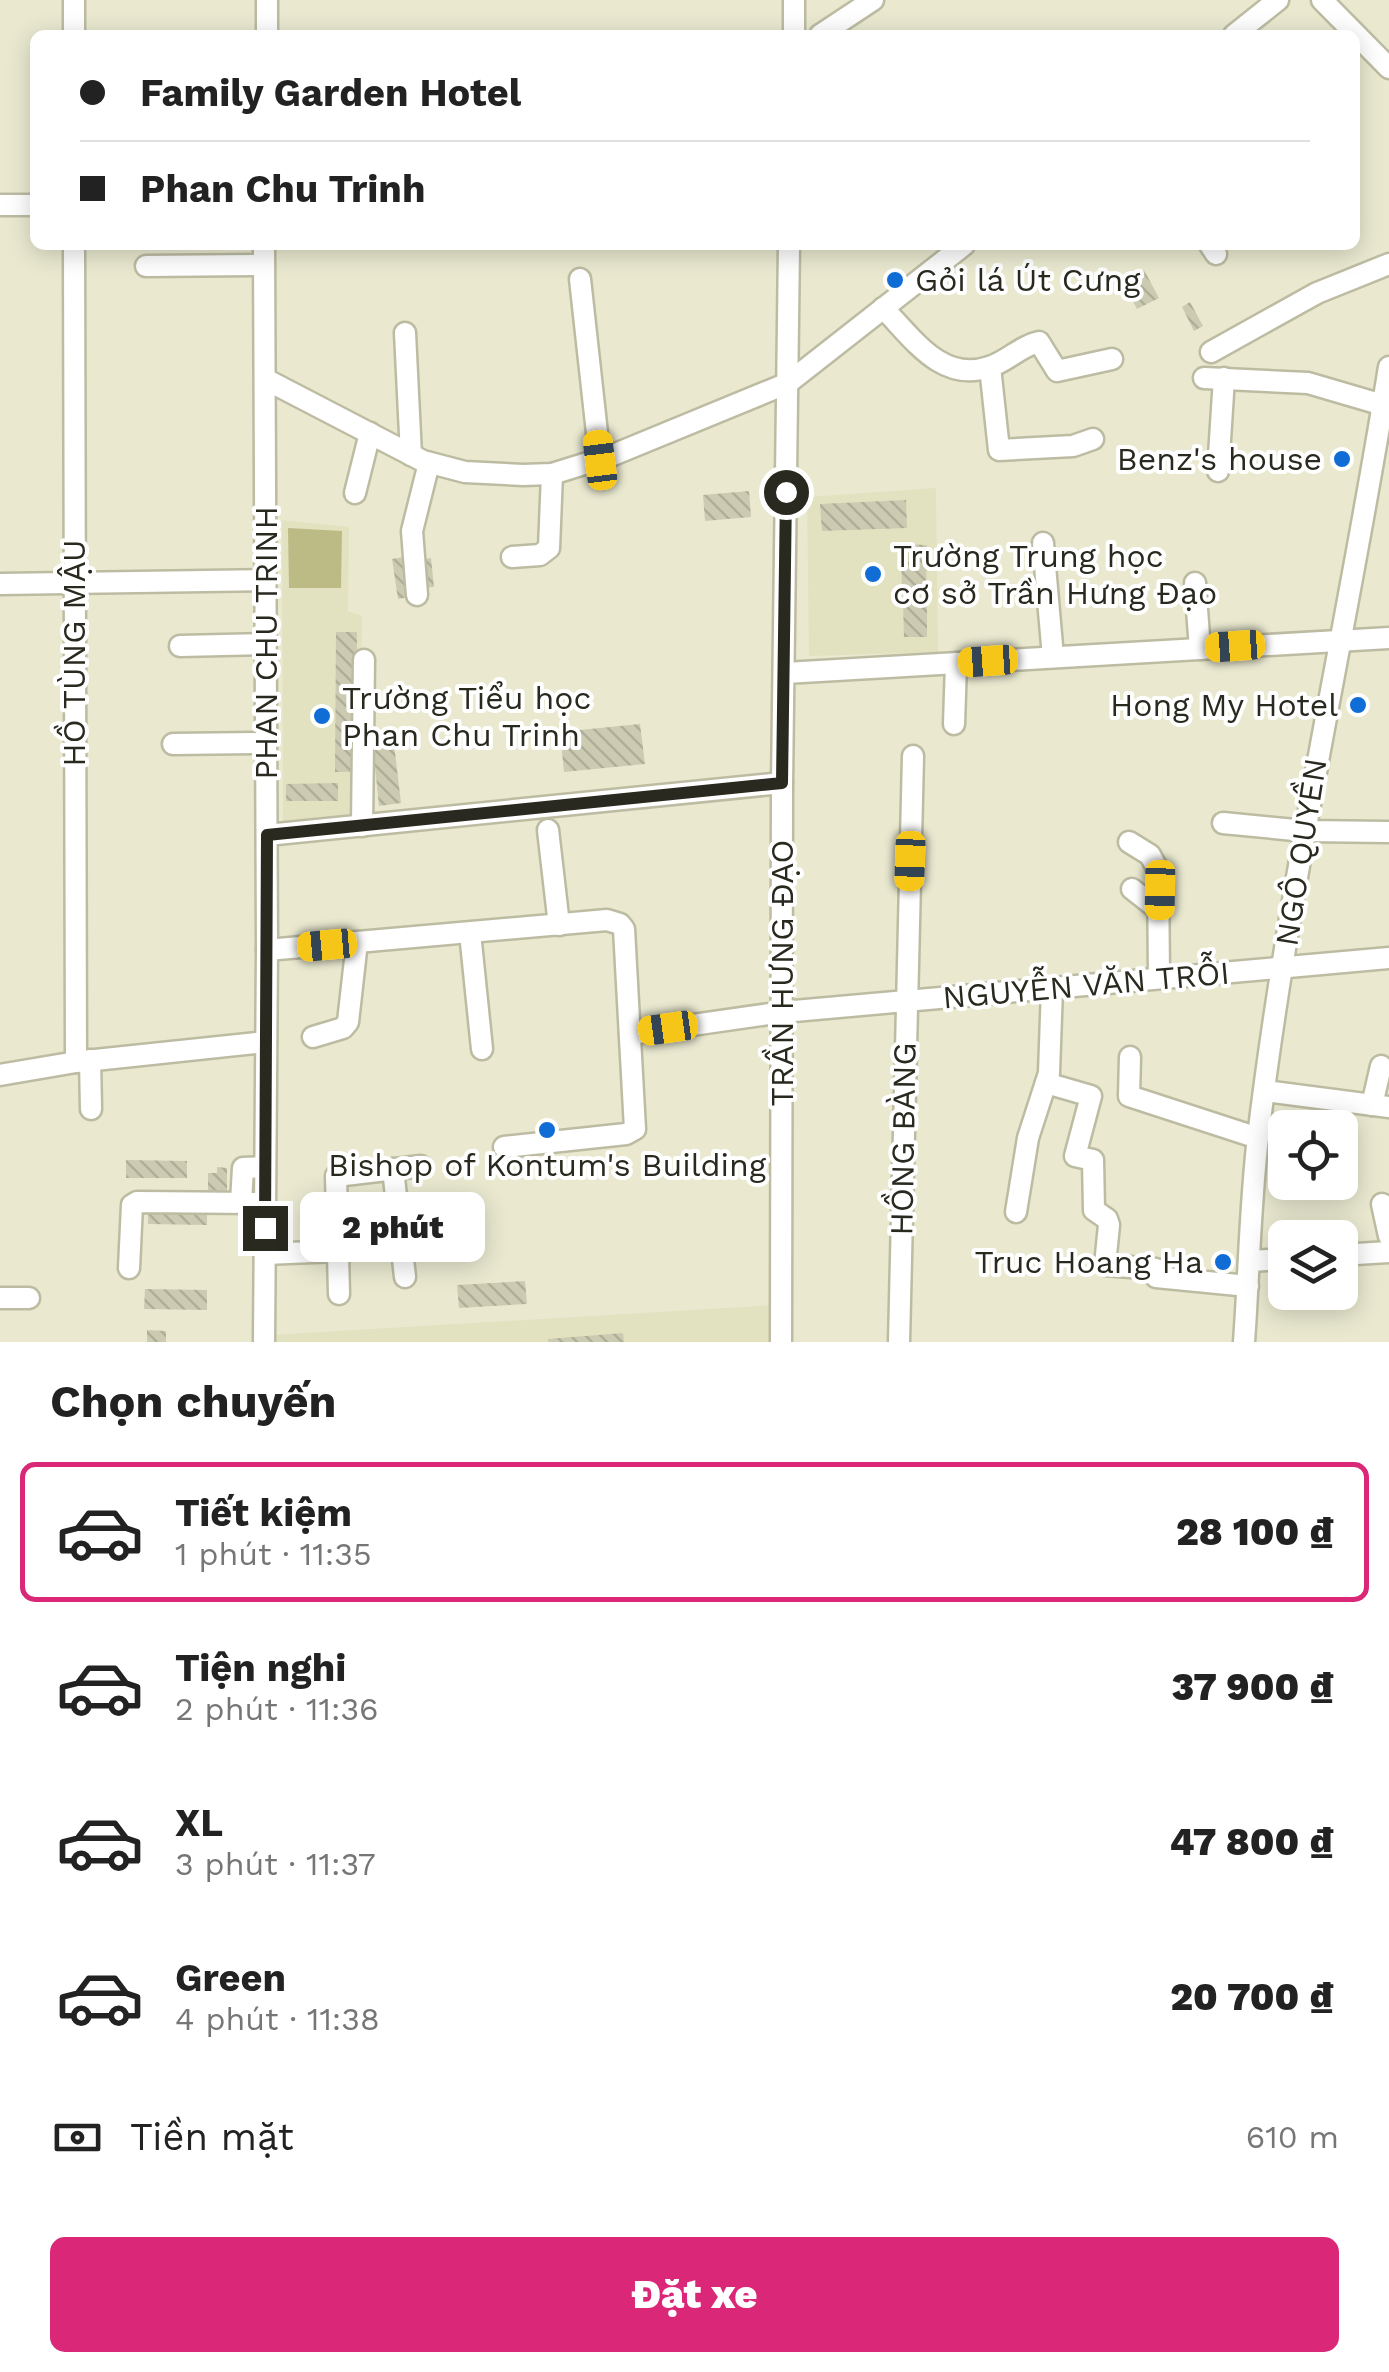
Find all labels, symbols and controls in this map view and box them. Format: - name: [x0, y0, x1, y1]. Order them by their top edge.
- text: Family Garden Hotel: [140, 71, 521, 115]
- text: Phan Chu Trinh: [140, 167, 425, 211]
- place label: Gỏi lá Út Cưng: [915, 261, 1141, 299]
- marker: Gỏi lá Út Cưng: [884, 269, 906, 291]
- car: [581, 428, 619, 492]
- place label: Benz's house: [1117, 440, 1322, 478]
- marker: Benz's house: [1331, 448, 1353, 470]
- route start: [764, 470, 809, 515]
- street label: PHAN CHU TRINH: [247, 506, 285, 780]
- place label: Trường Trung học cơ sở Trần Hưng Đạo: [893, 537, 1217, 612]
- street label: HỒ TÙNG MẬU: [53, 539, 93, 767]
- marker: Trường Trung học cơ sở Trần Hưng Đạo: [862, 563, 884, 585]
- car: [1204, 629, 1266, 663]
- car: [957, 644, 1019, 678]
- place label: Trường Tiểu học Phan Chu Trinh: [342, 679, 591, 754]
- place label: Hong My Hotel: [1110, 686, 1338, 724]
- marker: Hong My Hotel: [1347, 694, 1369, 716]
- marker: Trường Tiểu học Phan Chu Trinh: [311, 705, 333, 727]
- street label: NGÔ QUYỀN: [1265, 755, 1335, 949]
- car: [894, 830, 926, 892]
- street label: TRẦN HƯNG ĐẠO: [761, 839, 801, 1107]
- car: [1144, 860, 1176, 920]
- car: [296, 927, 358, 963]
- street label: NGUYỄN VĂN TRỖI: [941, 950, 1231, 1016]
- car: [636, 1009, 700, 1047]
- street label: HỒNG BÀNG: [880, 1042, 924, 1236]
- map controls: [1268, 1110, 1358, 1310]
- button: locate: [1268, 1110, 1358, 1200]
- marker: Bishop of Kontum's Building: [536, 1119, 558, 1141]
- place label: Bishop of Kontum's Building: [328, 1146, 767, 1184]
- callout: 2 phút: [300, 1193, 485, 1263]
- route end: [243, 1206, 288, 1251]
- text: 2 phút: [342, 1208, 443, 1246]
- button: layers: [1268, 1220, 1358, 1310]
- place label: Truc Hoang Ha: [975, 1243, 1203, 1281]
- marker: Truc Hoang Ha: [1212, 1251, 1234, 1273]
- text: Chọn chuyến: [50, 1375, 336, 1428]
- icon: car: [55, 1487, 145, 1577]
- text: Tiết kiệm: [175, 1491, 352, 1535]
- text: 28 100 ₫: [1176, 1510, 1334, 1554]
- text: 1 phút · 11:35: [175, 1535, 372, 1573]
- icon: car: [55, 1642, 145, 1732]
- text: Tiện nghi: [175, 1646, 346, 1690]
- text: 37 900 ₫: [1171, 1665, 1334, 1709]
- text: 2 phút · 11:36: [175, 1690, 379, 1728]
- icon: car: [55, 1797, 145, 1887]
- text: XL: [175, 1801, 223, 1845]
- text: 47 800 ₫: [1170, 1820, 1334, 1864]
- text: 3 phút · 11:37: [175, 1845, 376, 1883]
- icon: car: [55, 1952, 145, 2042]
- text: Green: [175, 1956, 286, 2000]
- text: 20 700 ₫: [1170, 1975, 1334, 2019]
- text: 4 phút · 11:38: [175, 2000, 380, 2038]
- icon: cash: [50, 2110, 105, 2165]
- text: Tiền mặt: [130, 2115, 294, 2159]
- text: 610 m: [1246, 2118, 1339, 2156]
- button: Đặt xe: [50, 2237, 1339, 2352]

